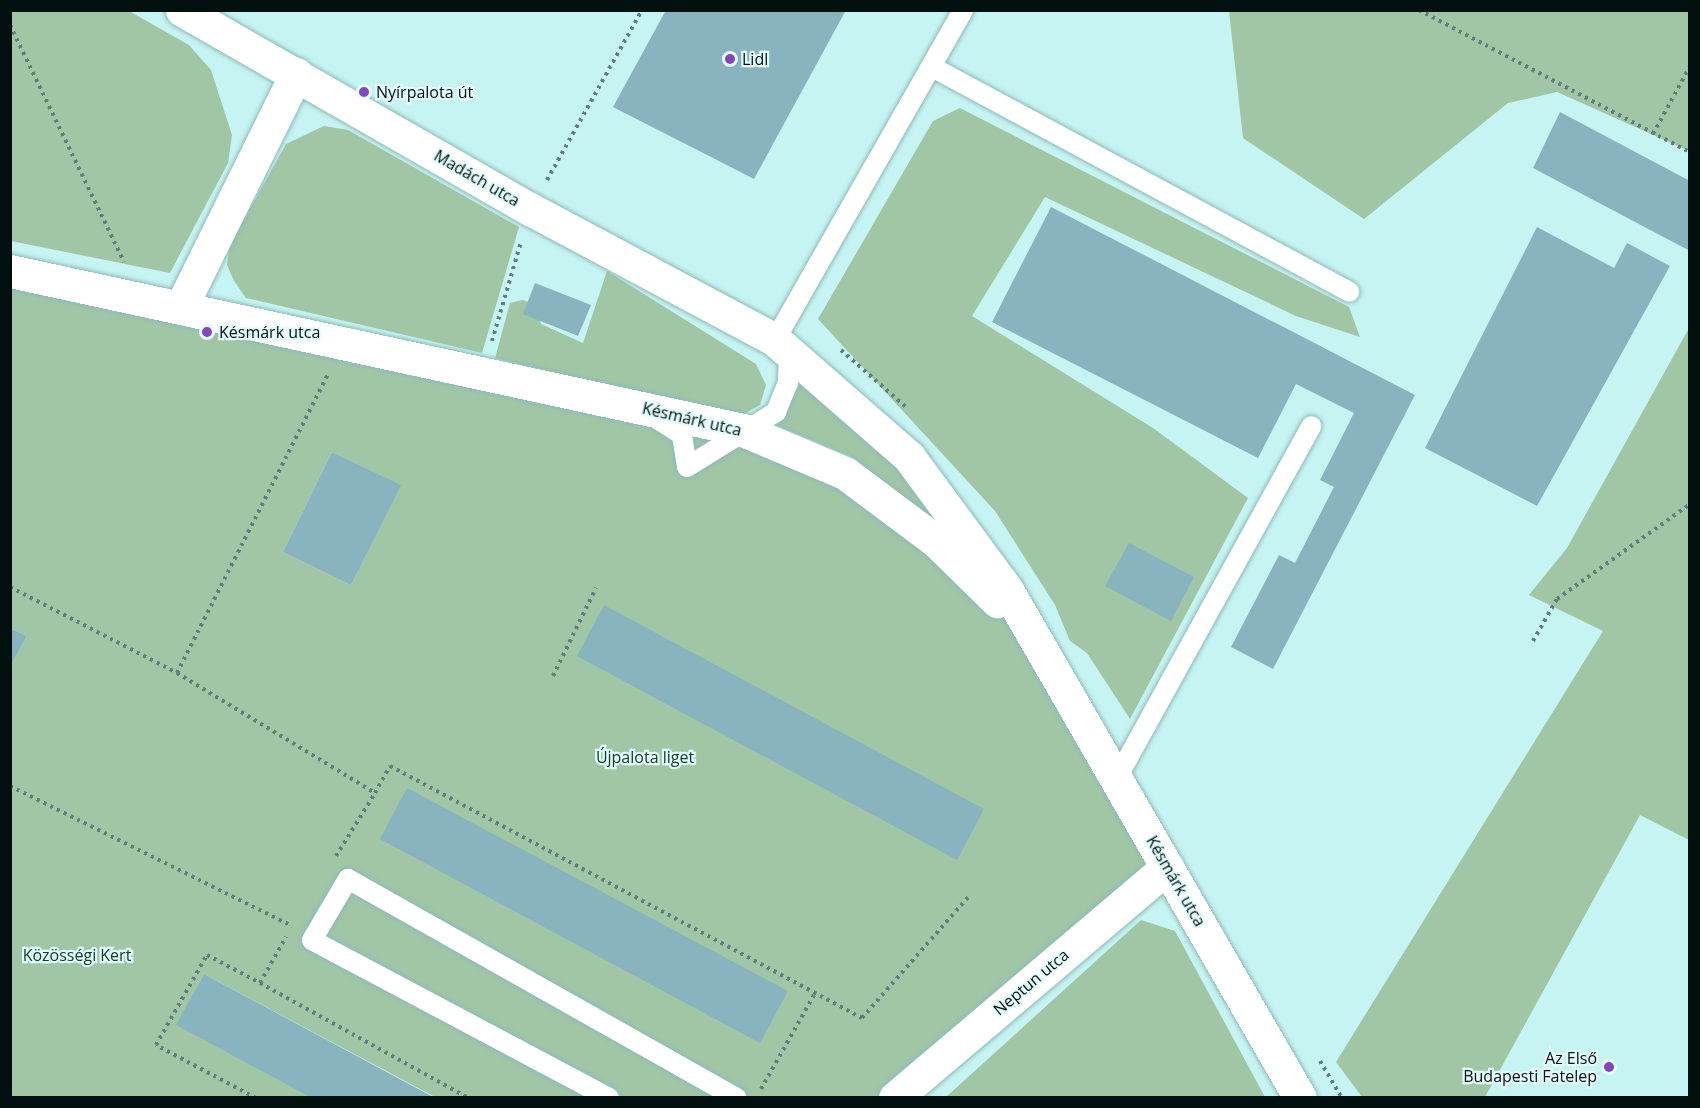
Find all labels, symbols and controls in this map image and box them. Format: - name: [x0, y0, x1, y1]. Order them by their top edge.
- place label: Lidl: [742, 49, 768, 69]
- marker: Lidl: [723, 52, 737, 66]
- place label: Nyírpalota út: [376, 82, 473, 102]
- marker: Nyírpalota út: [357, 85, 371, 99]
- street label: Madách utca: [431, 146, 523, 210]
- place label: Késmárk utca: [219, 322, 320, 342]
- marker: Késmárk utca: [200, 325, 214, 339]
- street label: Késmárk utca: [640, 398, 744, 440]
- park label: Újpalota liget: [596, 747, 694, 767]
- street label: Késmárk utca: [1142, 832, 1210, 930]
- park label: Közösségi Kert: [23, 945, 131, 965]
- street label: Neptun utca: [989, 945, 1073, 1019]
- place label: Az Első Budapesti Fatelep: [1463, 1048, 1597, 1086]
- marker: Az Első Budapesti Fatelep: [1602, 1060, 1616, 1074]

